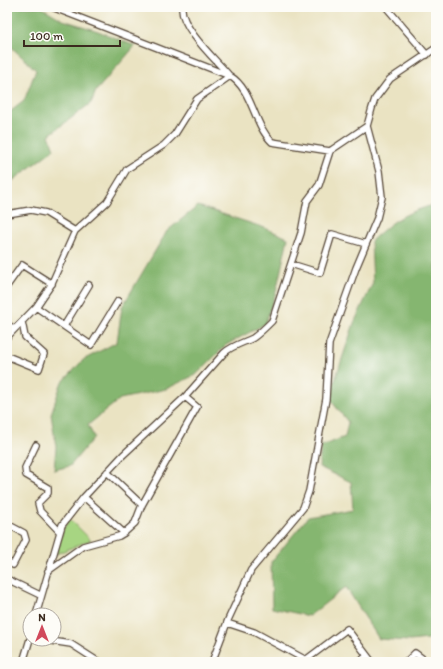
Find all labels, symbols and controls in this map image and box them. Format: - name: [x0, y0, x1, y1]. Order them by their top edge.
- scale bar: [24, 22, 120, 48]
- text: 100 m: [30, 29, 63, 43]
- north arrow: [22, 607, 62, 647]
- text: N: [38, 611, 46, 624]

